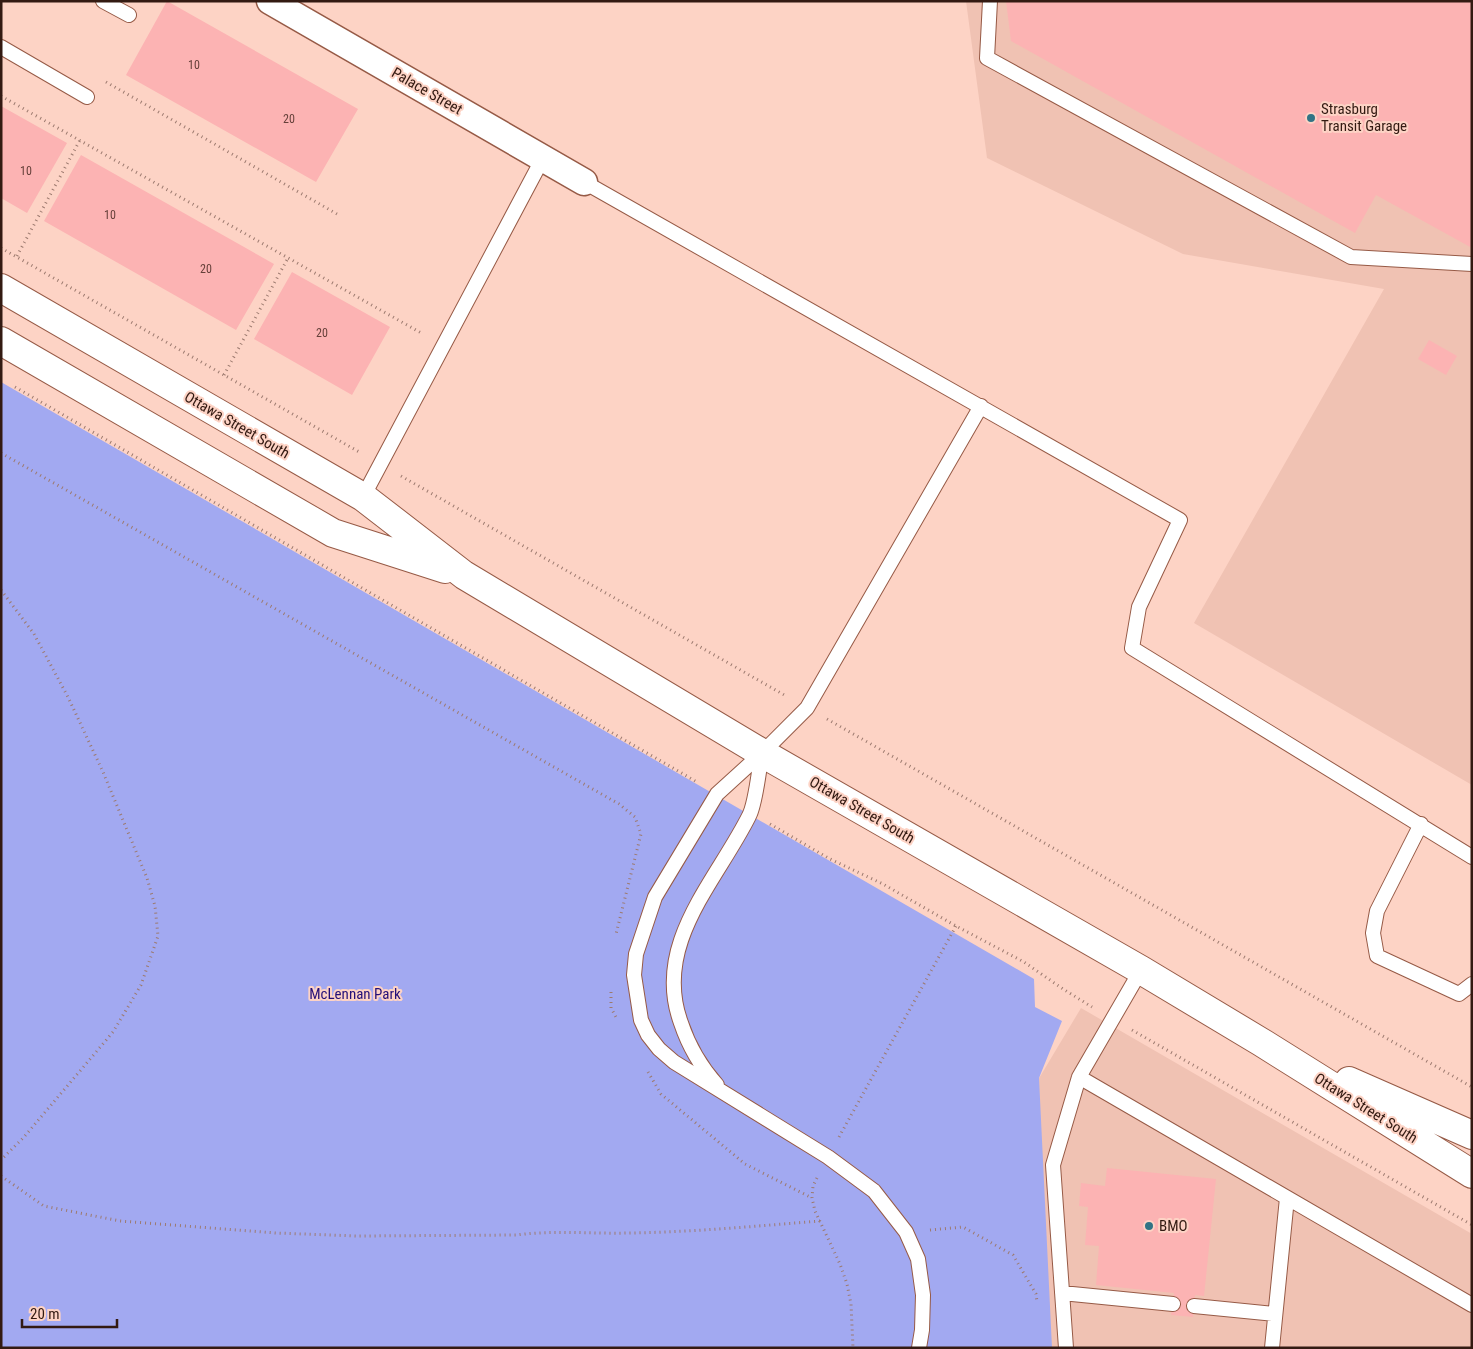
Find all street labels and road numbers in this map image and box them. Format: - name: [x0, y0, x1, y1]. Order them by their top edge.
- street label: Palace Street: [388, 64, 466, 118]
- street label: Ottawa Street South: [181, 388, 293, 462]
- street label: Ottawa Street South: [806, 773, 918, 847]
- street label: Ottawa Street South: [1311, 1069, 1421, 1147]

